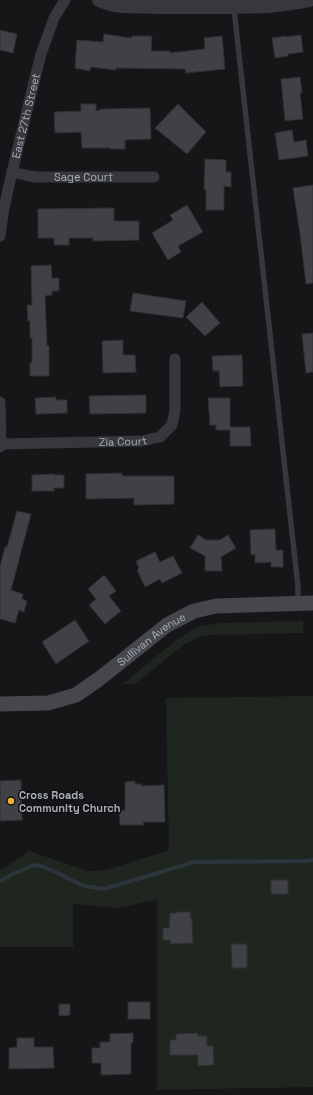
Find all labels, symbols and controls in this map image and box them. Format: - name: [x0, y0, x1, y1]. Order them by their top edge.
- street label: East 27th Street: [9, 72, 43, 160]
- street label: Sage Court: [54, 170, 113, 184]
- street label: Zia Court: [99, 433, 148, 449]
- street label: Sullivan Avenue: [114, 610, 188, 669]
- place label: Cross Roads Community Church: [19, 788, 121, 815]
- marker: Cross Roads Community Church: [6, 796, 16, 806]

